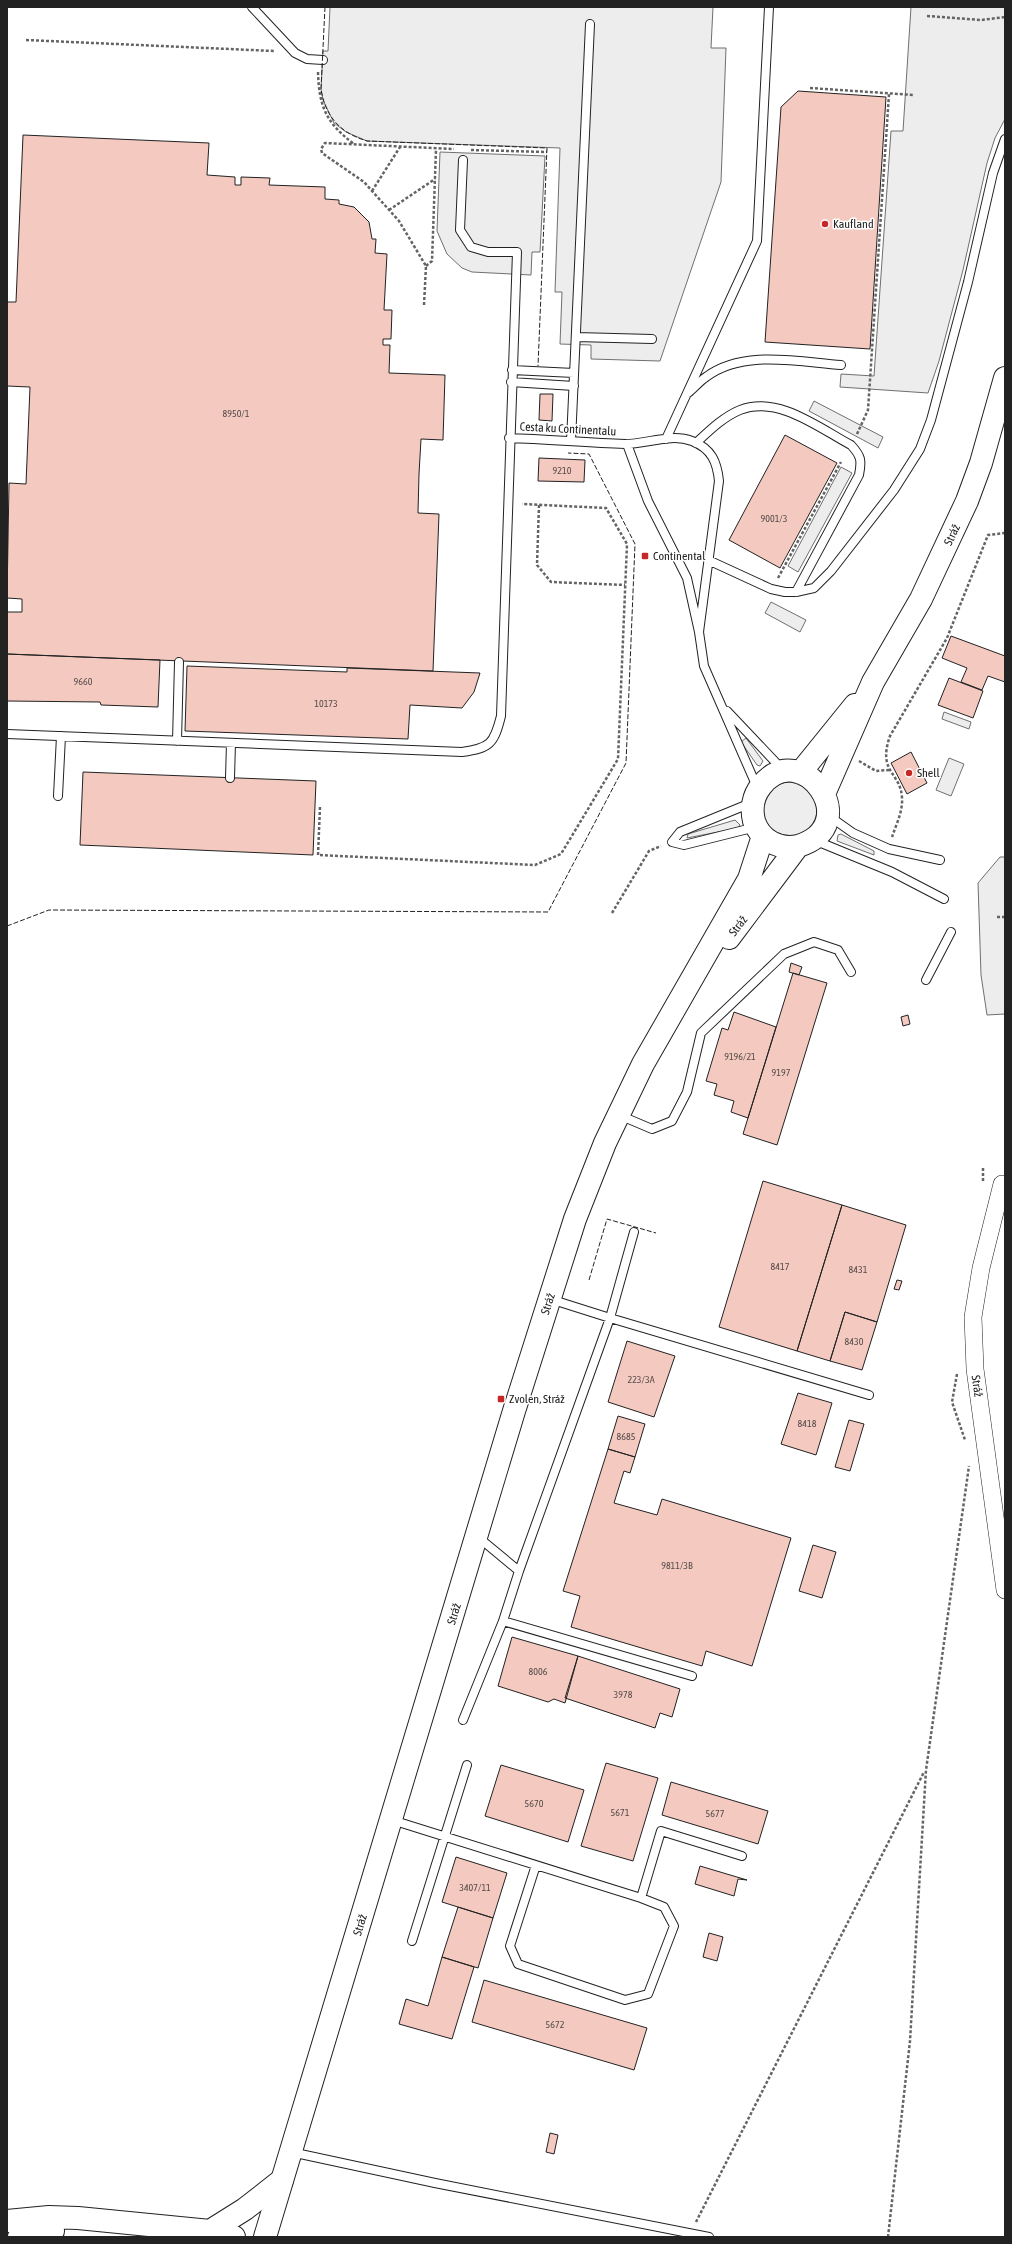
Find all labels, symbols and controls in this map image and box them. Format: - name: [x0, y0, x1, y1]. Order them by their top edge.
- place label: Kaufland: [833, 217, 874, 231]
- marker: Kaufland: [820, 219, 830, 229]
- house number: 8950/1: [223, 408, 250, 419]
- street label: Cesta ku Continentalu: [519, 419, 617, 439]
- house number: 9210: [553, 465, 572, 476]
- house number: 9001/3: [761, 513, 788, 524]
- street label: Stráž: [941, 522, 963, 548]
- place label: Continental: [653, 549, 706, 563]
- marker: Continental: [640, 551, 650, 561]
- house number: 9660: [74, 676, 93, 687]
- house number: 10173: [314, 698, 338, 709]
- place label: Shell: [917, 766, 940, 780]
- marker: Shell: [904, 768, 914, 778]
- street label: Stráž: [726, 913, 751, 939]
- house number: 9196/21: [724, 1051, 756, 1062]
- house number: 9197: [772, 1067, 791, 1078]
- house number: 8417: [771, 1261, 790, 1272]
- house number: 8431: [849, 1264, 868, 1275]
- street label: Stráž: [538, 1291, 558, 1316]
- house number: 8430: [845, 1336, 864, 1347]
- house number: 223/3A: [627, 1374, 655, 1385]
- street label: Stráž: [969, 1374, 986, 1398]
- place label: Zvolen, Stráž: [509, 1392, 565, 1406]
- marker: Zvolen, Stráž: [496, 1394, 506, 1404]
- house number: 8418: [798, 1418, 817, 1429]
- house number: 8685: [617, 1431, 636, 1442]
- house number: 9811/3B: [661, 1560, 693, 1571]
- street label: Stráž: [444, 1601, 464, 1626]
- house number: 8006: [529, 1666, 548, 1677]
- house number: 3978: [614, 1689, 633, 1700]
- house number: 5670: [525, 1798, 544, 1809]
- house number: 5671: [611, 1807, 630, 1818]
- house number: 5677: [706, 1808, 725, 1819]
- house number: 3407/11: [459, 1882, 491, 1893]
- street label: Stráž: [350, 1912, 370, 1937]
- house number: 5672: [546, 2019, 565, 2030]

